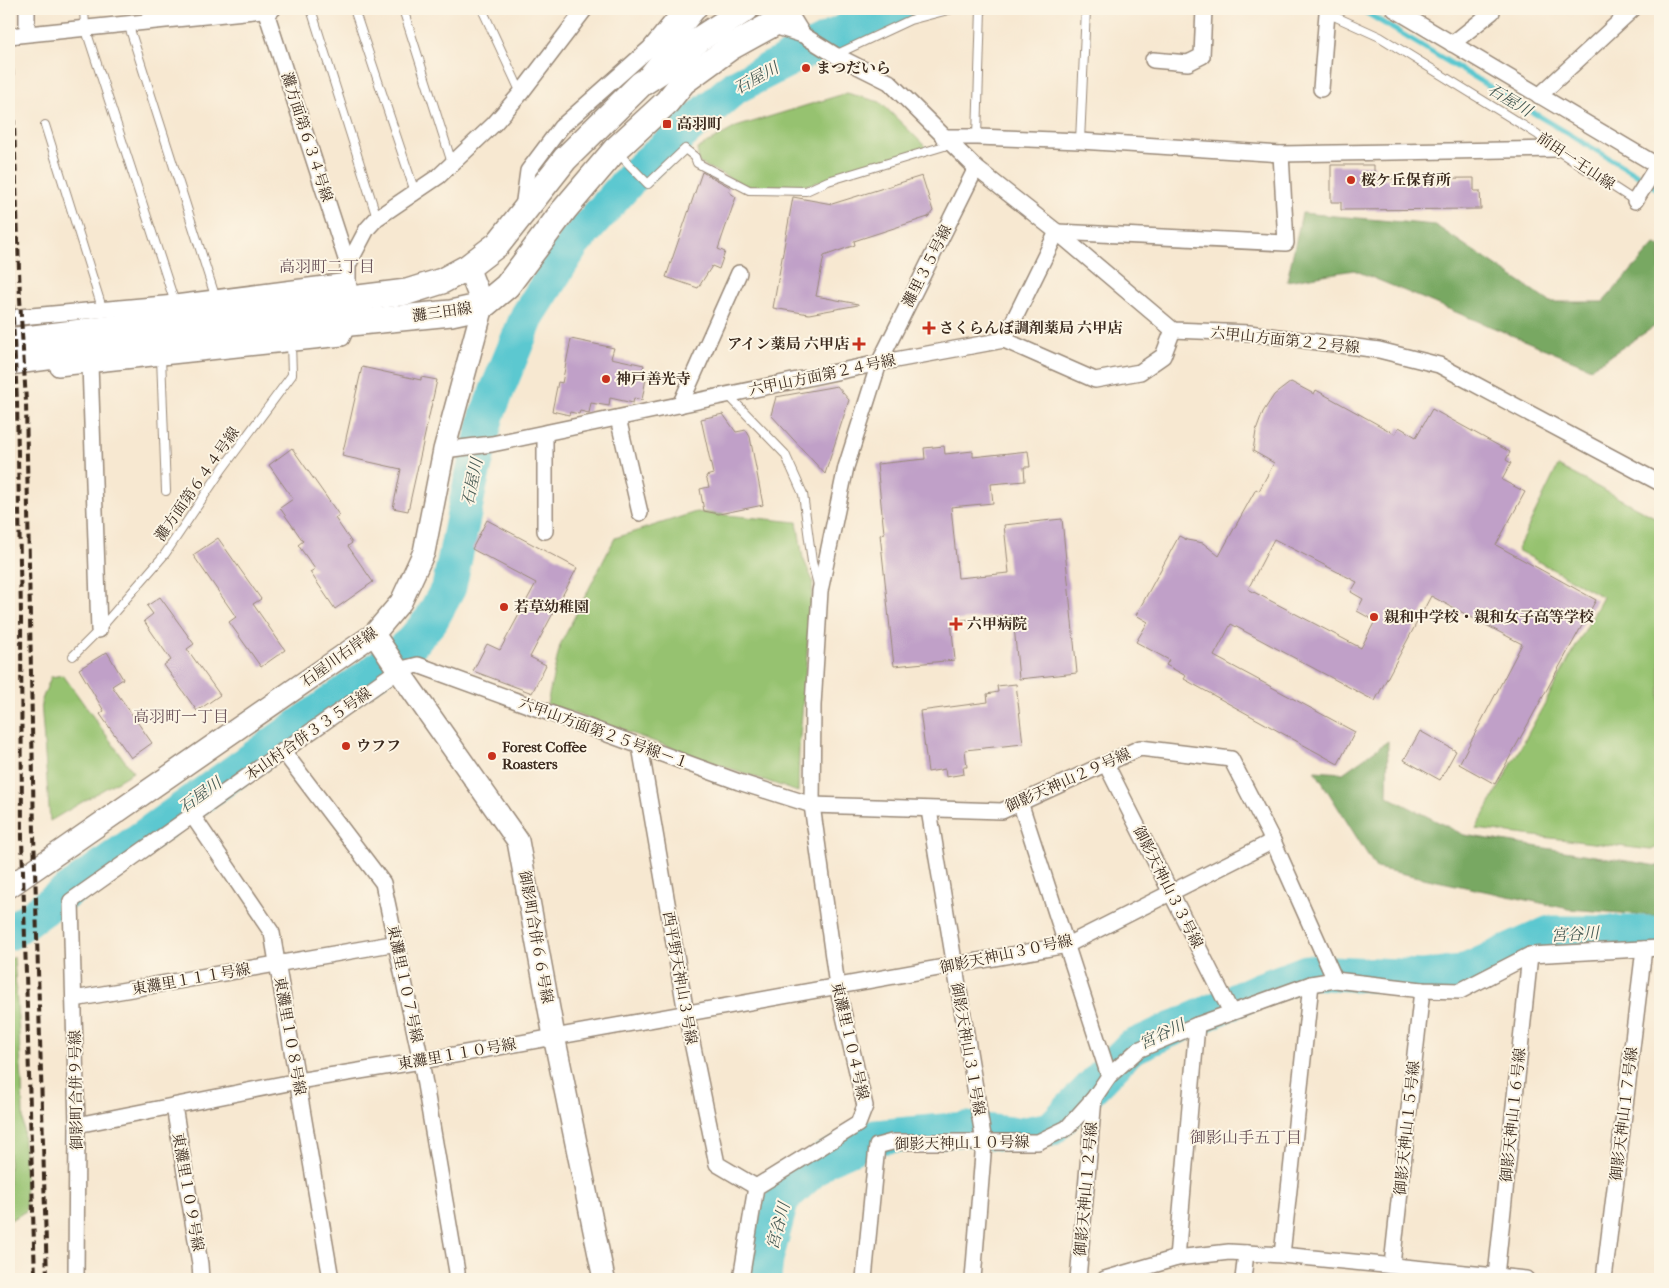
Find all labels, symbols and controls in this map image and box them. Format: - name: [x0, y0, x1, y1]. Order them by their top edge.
- water label: 石屋川: [730, 57, 783, 98]
- place label: まつだいら: [816, 59, 891, 77]
- marker: まつだいら: [800, 62, 812, 74]
- street label: 灘方面第６３４号線: [278, 70, 336, 204]
- water label: 石屋川: [1485, 79, 1537, 122]
- place label: 高羽町: [677, 115, 722, 133]
- marker: 高羽町: [661, 118, 673, 130]
- street label: 前田一王山線: [1534, 128, 1618, 194]
- place label: 桜ケ丘保育所: [1361, 171, 1451, 189]
- marker: 桜ケ丘保育所: [1345, 174, 1357, 186]
- street label: 灘里３５号線: [899, 222, 955, 310]
- district label: 高羽町二丁目: [279, 257, 375, 276]
- street label: 灘三田線: [411, 299, 473, 325]
- place label: さくらんぼ調剤薬局 六甲店: [939, 319, 1122, 337]
- marker: さくらんぼ調剤薬局 六甲店: [923, 322, 935, 334]
- street label: 六甲山方面第２２号線: [1209, 323, 1361, 357]
- place label: アイン薬局 六甲店: [727, 335, 849, 353]
- marker: アイン薬局 六甲店: [853, 338, 865, 350]
- street label: 六甲山方面第２４号線: [747, 351, 897, 399]
- place label: 神戸善光寺: [616, 370, 691, 388]
- marker: 神戸善光寺: [600, 373, 612, 385]
- street label: 灘方面第６４４号線: [151, 424, 243, 544]
- water label: 石屋川: [458, 455, 487, 507]
- place label: 若草幼稚園: [514, 598, 589, 616]
- marker: 若草幼稚園: [498, 601, 510, 613]
- place label: 親和中学校・親和女子高等学校: [1384, 608, 1594, 626]
- marker: 親和中学校・親和女子高等学校: [1368, 611, 1380, 623]
- place label: 六甲病院: [967, 615, 1027, 633]
- marker: 六甲病院: [949, 617, 963, 631]
- street label: 石屋川右岸線: [297, 623, 381, 691]
- street label: 本山村合併３３５号線: [241, 684, 375, 784]
- street label: 六甲山方面第２５号線－１: [516, 694, 692, 772]
- district label: 高羽町一丁目: [133, 707, 229, 726]
- place label: ウフフ: [356, 737, 401, 755]
- place label: Forest Coffee Roasters: [501, 738, 587, 773]
- marker: ウフフ: [340, 740, 352, 752]
- street label: 御影天神山２９号線: [1003, 744, 1133, 816]
- marker: Forest Coffee Roasters: [486, 750, 498, 762]
- water label: 石屋川: [175, 772, 227, 817]
- street label: 御影天神山３３号線: [1129, 823, 1207, 951]
- street label: 御影町合併６６号線: [515, 869, 557, 1005]
- street label: 西平野天神山３号線: [659, 910, 701, 1046]
- street label: 東灘里１０７号線: [384, 923, 426, 1045]
- water label: 宮谷川: [1551, 923, 1601, 945]
- street label: 御影天神山３０号線: [938, 931, 1074, 977]
- street label: 東灘里１１１号線: [130, 960, 252, 998]
- street label: 東灘里１０８号線: [271, 975, 309, 1097]
- street label: 東灘里１０４号線: [828, 981, 872, 1101]
- street label: 御影天神山３１号線: [947, 981, 989, 1117]
- water label: 宮谷川: [1136, 1014, 1190, 1053]
- street label: 御影町合併９号線: [66, 1030, 86, 1150]
- street label: 東灘里１１０号線: [396, 1035, 518, 1073]
- street label: 御影天神山１７号線: [1607, 1046, 1641, 1182]
- street label: 御影天神山１６号線: [1497, 1047, 1529, 1183]
- street label: 御影天神山１５号線: [1391, 1060, 1423, 1196]
- street label: 御影天神山１２号線: [1071, 1121, 1101, 1257]
- district label: 御影山手五丁目: [1190, 1128, 1302, 1147]
- street label: 東灘里１０９号線: [169, 1131, 207, 1253]
- street label: 御影天神山１０号線: [894, 1133, 1030, 1153]
- water label: 宮谷川: [763, 1198, 794, 1252]

